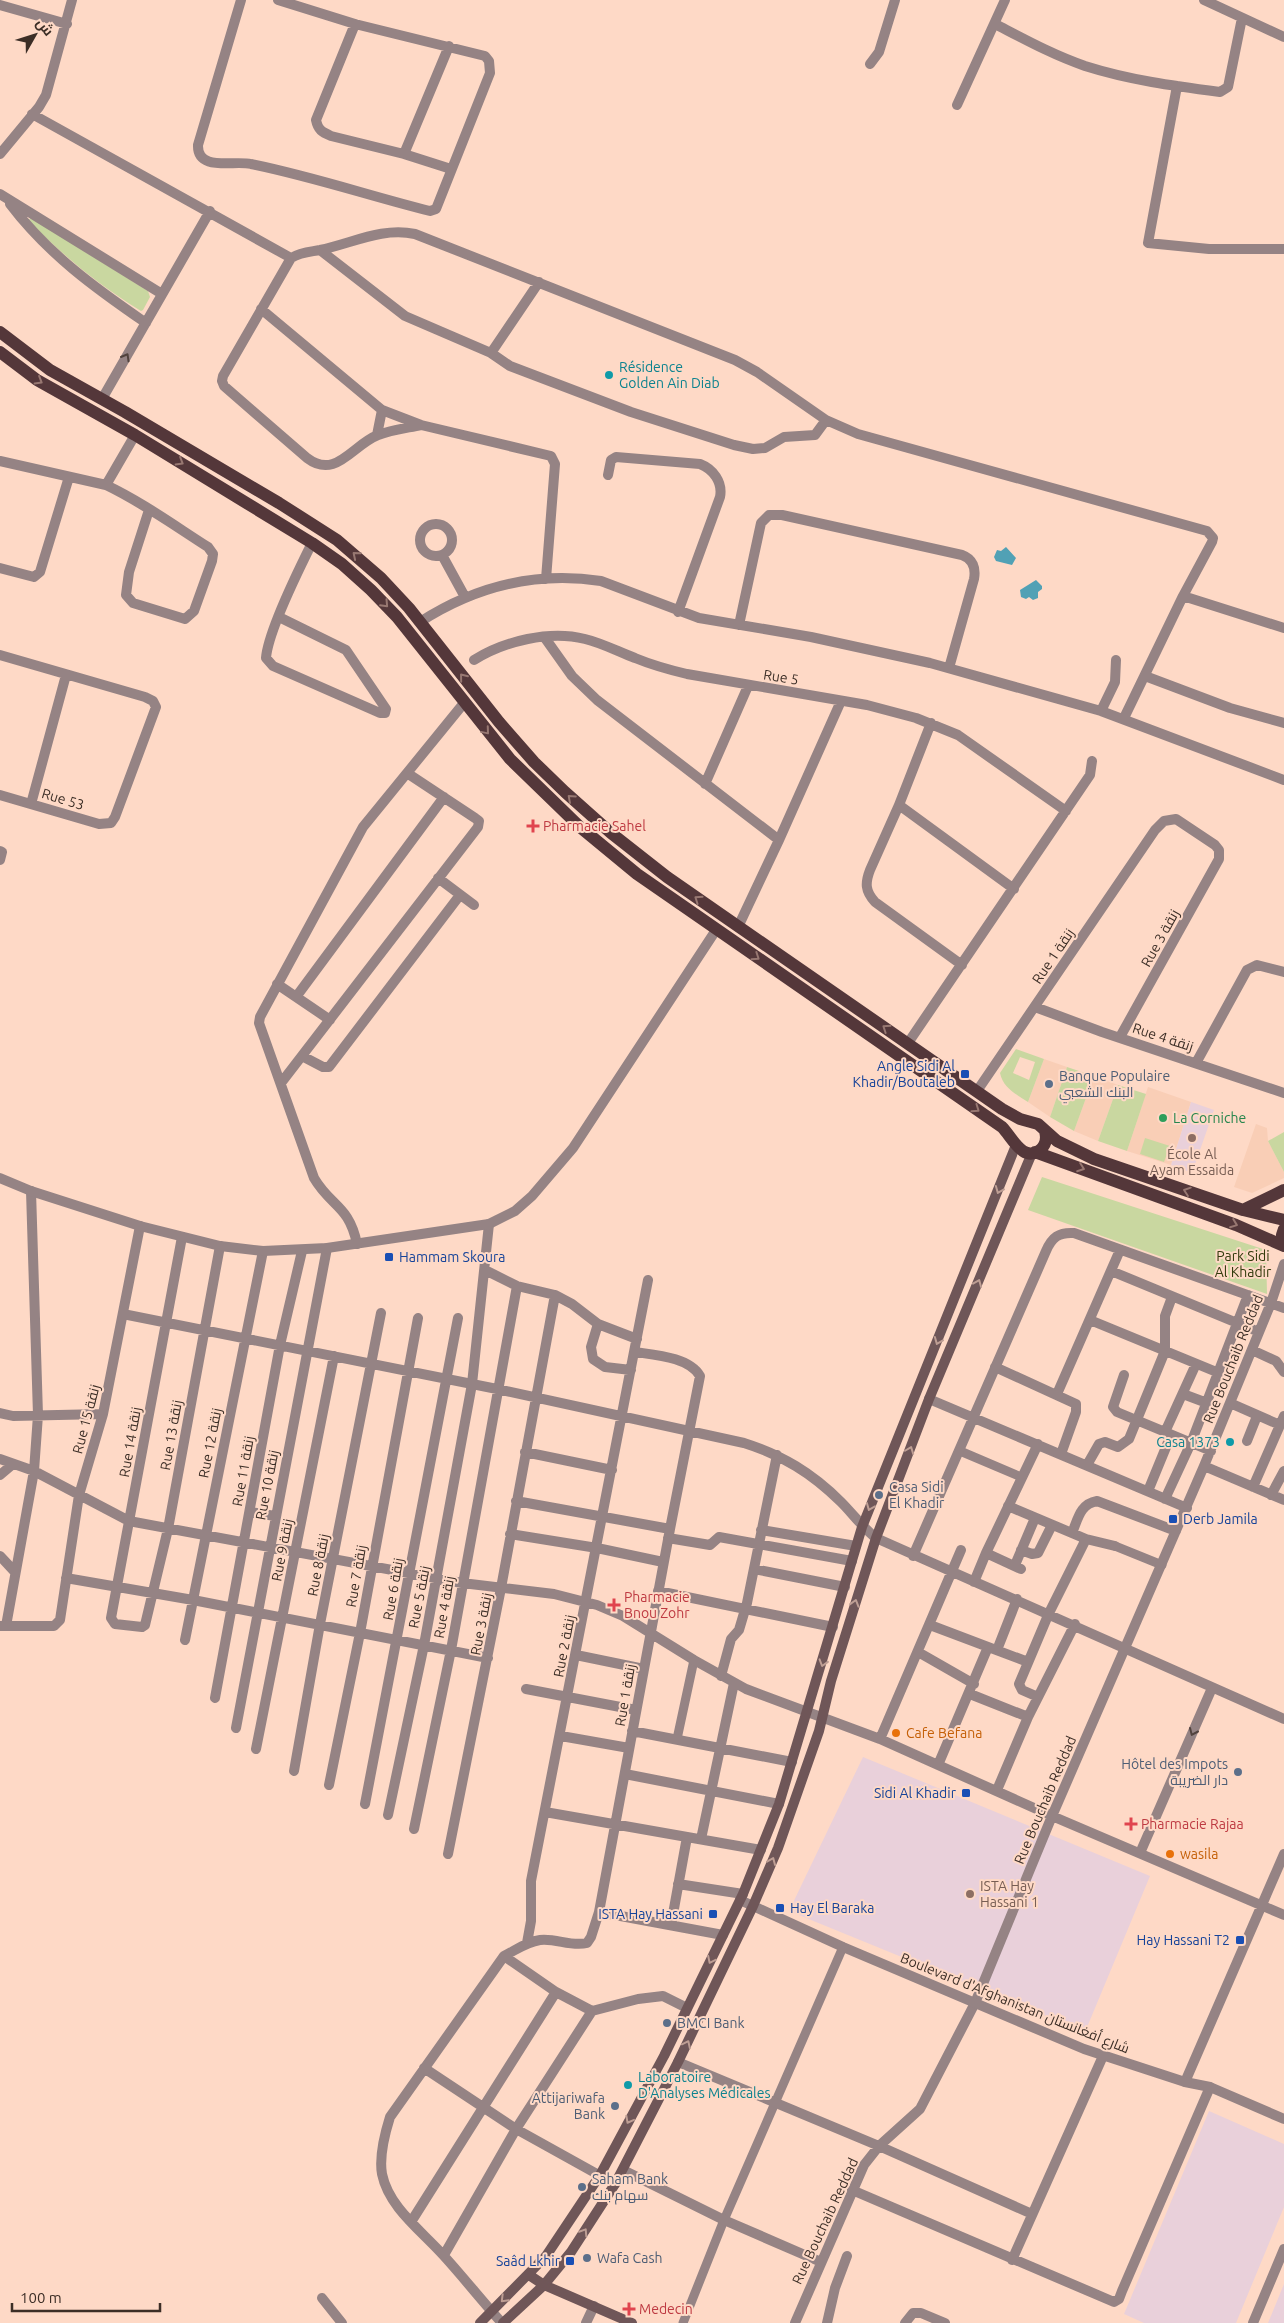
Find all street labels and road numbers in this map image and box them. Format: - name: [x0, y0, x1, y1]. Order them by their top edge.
- street label: Rue 5: [762, 666, 800, 688]
- street label: Rue 53: [40, 785, 86, 813]
- street label: Rue 3 زنقة: [1138, 906, 1182, 970]
- street label: Rue 1 زنقة: [1029, 925, 1077, 987]
- street label: Rue 4 زنقة: [1130, 1020, 1196, 1054]
- street label: Rue Bouchaib Reddad: [1200, 1292, 1266, 1426]
- street label: Rue 15 زنقة: [69, 1383, 103, 1455]
- street label: Rue 13 زنقة: [157, 1399, 185, 1471]
- street label: Rue 14 زنقة: [116, 1406, 144, 1478]
- street label: Rue 12 زنقة: [195, 1407, 225, 1479]
- street label: Rue 11 زنقة: [229, 1435, 257, 1507]
- street label: Rue 10 زنقة: [252, 1449, 282, 1521]
- street label: Rue 9 زنقة: [268, 1517, 296, 1583]
- street label: Rue 8 زنقة: [304, 1532, 332, 1598]
- street label: Rue 7 زنقة: [343, 1543, 369, 1609]
- street label: Rue 6 زنقة: [380, 1556, 406, 1622]
- street label: Rue 5 زنقة: [405, 1564, 433, 1630]
- street label: Rue 4 زنقة: [431, 1574, 457, 1640]
- street label: Rue 3 زنقة: [467, 1591, 495, 1657]
- street label: Rue 2 زنقة: [550, 1613, 578, 1679]
- street label: Rue 1 زنقة: [612, 1662, 638, 1728]
- street label: Rue Bouchaib Reddad: [1011, 1734, 1079, 1866]
- street label: Boulevard d'Afghanistan شارع أفغانستان: [898, 1949, 1132, 2057]
- street label: Rue Bouchaib Reddad: [789, 2155, 861, 2287]

